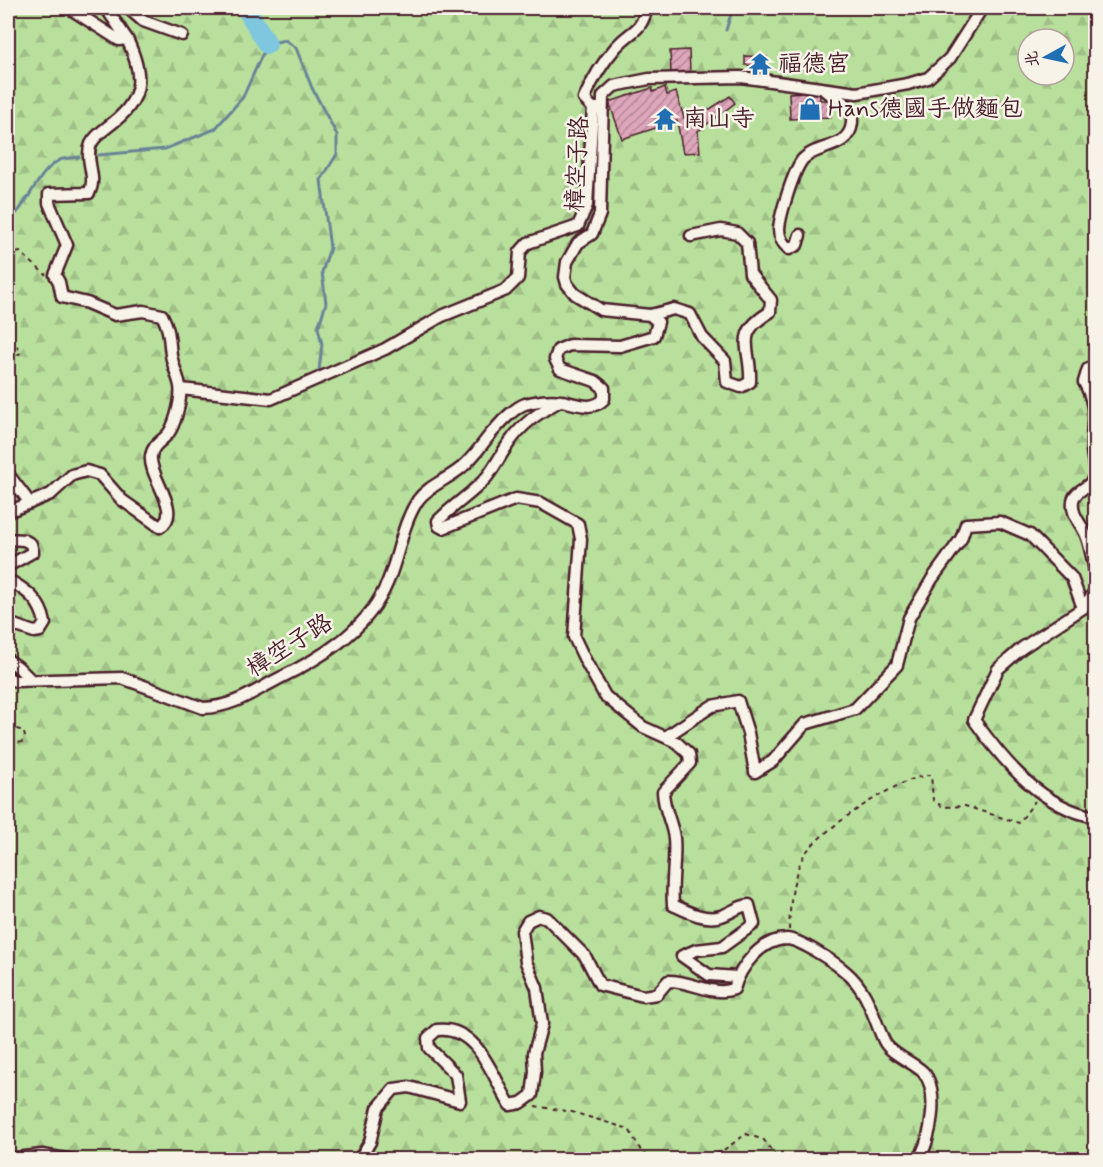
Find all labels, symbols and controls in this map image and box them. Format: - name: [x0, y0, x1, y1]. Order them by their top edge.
- north arrow: [1016, 27, 1076, 87]
- place label: 福德宮: [778, 49, 850, 80]
- text: 北: [1021, 49, 1044, 68]
- temple icon: 福德宮: [747, 51, 773, 77]
- place label: Hans德國手做麵包: [828, 94, 1023, 125]
- shop icon: Hans德國手做麵包: [797, 96, 823, 122]
- place label: 南山寺: [683, 104, 755, 135]
- temple icon: 南山寺: [652, 106, 678, 132]
- street label: 樟空子路: [560, 115, 596, 213]
- street label: 樟空子路: [241, 607, 339, 685]

